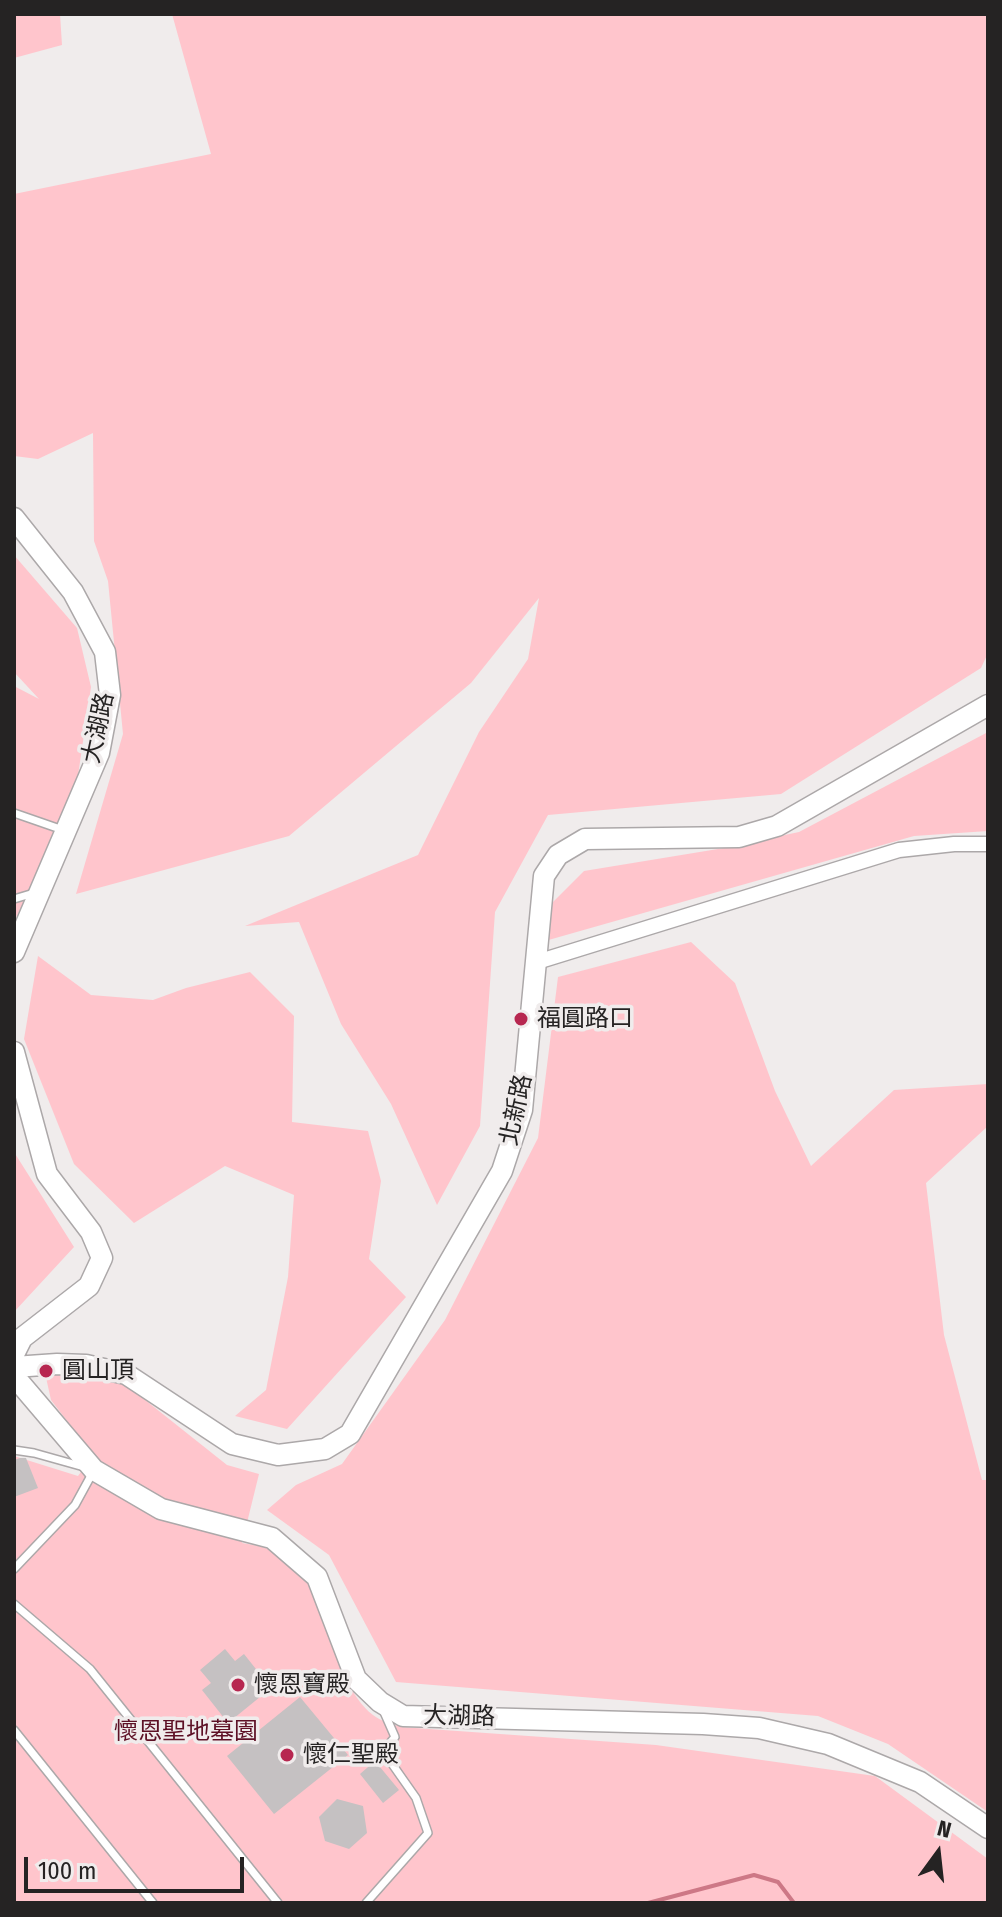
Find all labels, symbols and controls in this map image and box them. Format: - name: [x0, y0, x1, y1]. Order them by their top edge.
- street label: 大湖路: [77, 690, 121, 766]
- place label: 福圓路口: [537, 1005, 633, 1033]
- marker: 福圓路口: [512, 1010, 530, 1028]
- street label: 北新路: [495, 1072, 539, 1148]
- place label: 圓山頂: [62, 1357, 134, 1385]
- marker: 圓山頂: [37, 1362, 55, 1380]
- place label: 懷恩寶殿: [254, 1671, 350, 1699]
- marker: 懷恩寶殿: [229, 1676, 247, 1694]
- street label: 大湖路: [423, 1702, 495, 1732]
- park label: 懷恩聖地墓園: [114, 1718, 258, 1746]
- place label: 懷仁聖殿: [303, 1741, 399, 1769]
- marker: 懷仁聖殿: [278, 1746, 296, 1764]
- north arrow: [898, 1813, 978, 1893]
- text: N: [934, 1815, 954, 1844]
- scale bar: [28, 1841, 248, 1891]
- text: 100 m: [38, 1857, 96, 1885]

